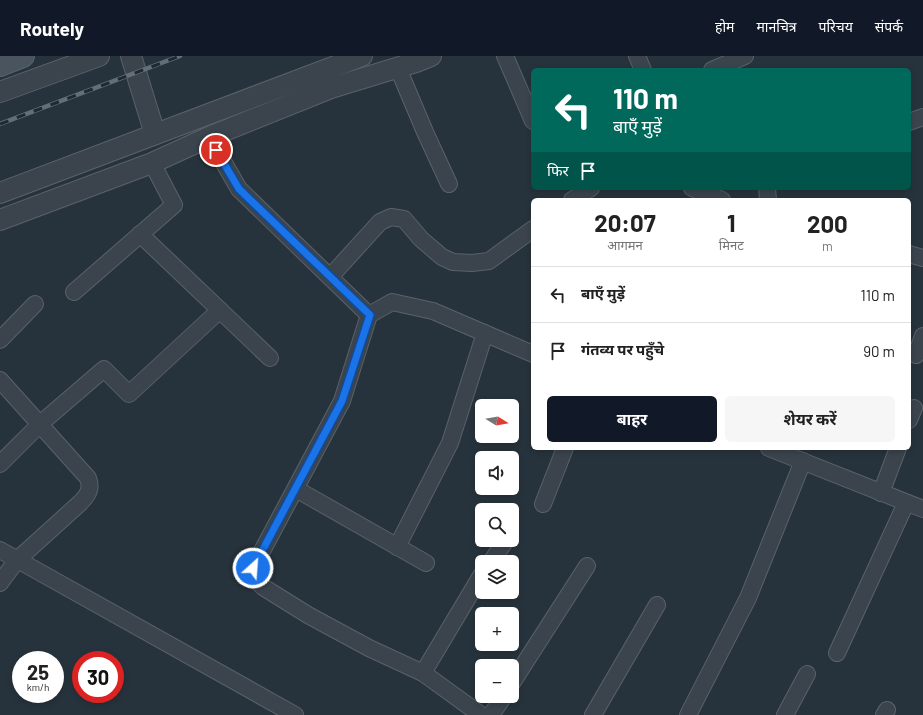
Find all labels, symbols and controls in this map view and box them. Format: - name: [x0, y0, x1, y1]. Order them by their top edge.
- text: Routely: [20, 17, 84, 40]
- text: होम: [715, 18, 734, 35]
- text: मानचित्र: [756, 18, 797, 35]
- text: परिचय: [819, 18, 853, 35]
- text: संपर्क: [875, 18, 903, 35]
- text: 110 m: [613, 81, 678, 115]
- icon: left: [547, 84, 599, 136]
- text: बाएँ मुड़ें: [613, 115, 662, 137]
- pin: [199, 133, 233, 167]
- icon: arrive: [205, 139, 227, 161]
- icon: arrive: [577, 160, 599, 182]
- text: फिर: [547, 161, 569, 179]
- text: 20:07: [594, 208, 656, 237]
- text: 1: [727, 208, 736, 237]
- text: 200: [807, 209, 848, 238]
- text: आगमन: [607, 237, 643, 253]
- text: मिनट: [719, 237, 744, 253]
- text: m: [822, 238, 833, 254]
- icon: left: [547, 284, 569, 306]
- text: बाएँ मुड़ें: [581, 284, 625, 302]
- text: 110 m: [861, 286, 895, 304]
- icon: arrive: [547, 340, 569, 362]
- text: गंतव्य पर पहुँचे: [581, 340, 664, 358]
- text: 90 m: [863, 342, 895, 360]
- button: बाहर: [547, 396, 717, 442]
- button: शेयर करें: [725, 396, 895, 442]
- north arrow: [475, 399, 519, 443]
- map controls: [475, 399, 519, 703]
- button: sound: [475, 451, 519, 495]
- button: search: [475, 503, 519, 547]
- position arrow: [232, 547, 274, 589]
- button: layers: [475, 555, 519, 599]
- button: +: [475, 607, 519, 651]
- speed limit sign: 30: [72, 651, 124, 703]
- button: −: [475, 659, 519, 703]
- text: 25: [27, 660, 49, 684]
- text: km/h: [27, 681, 49, 693]

